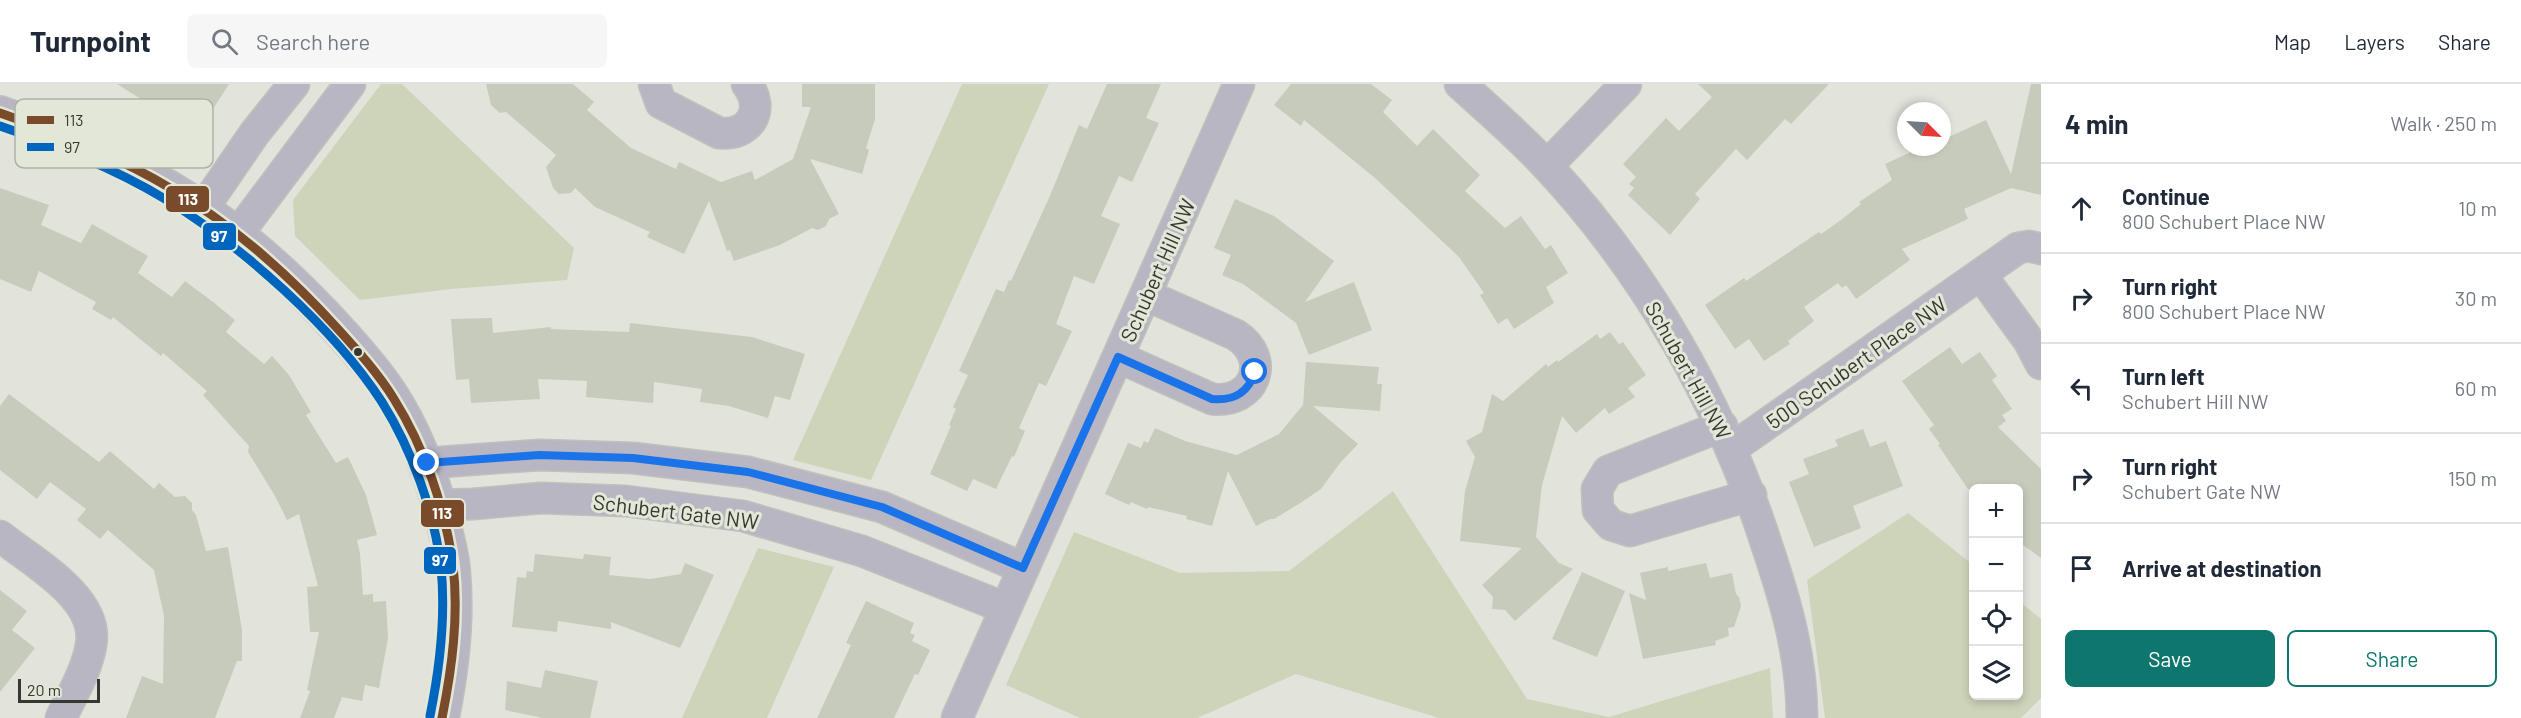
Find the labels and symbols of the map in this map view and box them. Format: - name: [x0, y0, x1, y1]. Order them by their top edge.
- legend: [15, 99, 213, 168]
- north arrow: [1897, 102, 1951, 156]
- text: 113: [64, 110, 84, 129]
- text: 97: [64, 137, 80, 156]
- line badge: 113: [165, 185, 210, 213]
- text: 113: [178, 189, 198, 208]
- street label: Schubert Hill NW: [1114, 195, 1200, 345]
- line badge: 97: [202, 222, 237, 251]
- text: 97: [211, 226, 227, 245]
- street label: 500 Schubert Place NW: [1761, 290, 1951, 434]
- street label: Schubert Hill NW: [1641, 297, 1737, 443]
- unlabelled marker: [352, 346, 364, 358]
- route start: [1241, 358, 1267, 384]
- route end: [413, 449, 439, 475]
- street label: Schubert Gate NW: [592, 488, 760, 534]
- line badge: 113: [420, 499, 465, 528]
- text: 113: [432, 503, 452, 522]
- line badge: 97: [423, 546, 457, 575]
- text: 97: [432, 550, 448, 569]
- scale bar: [18, 676, 100, 704]

